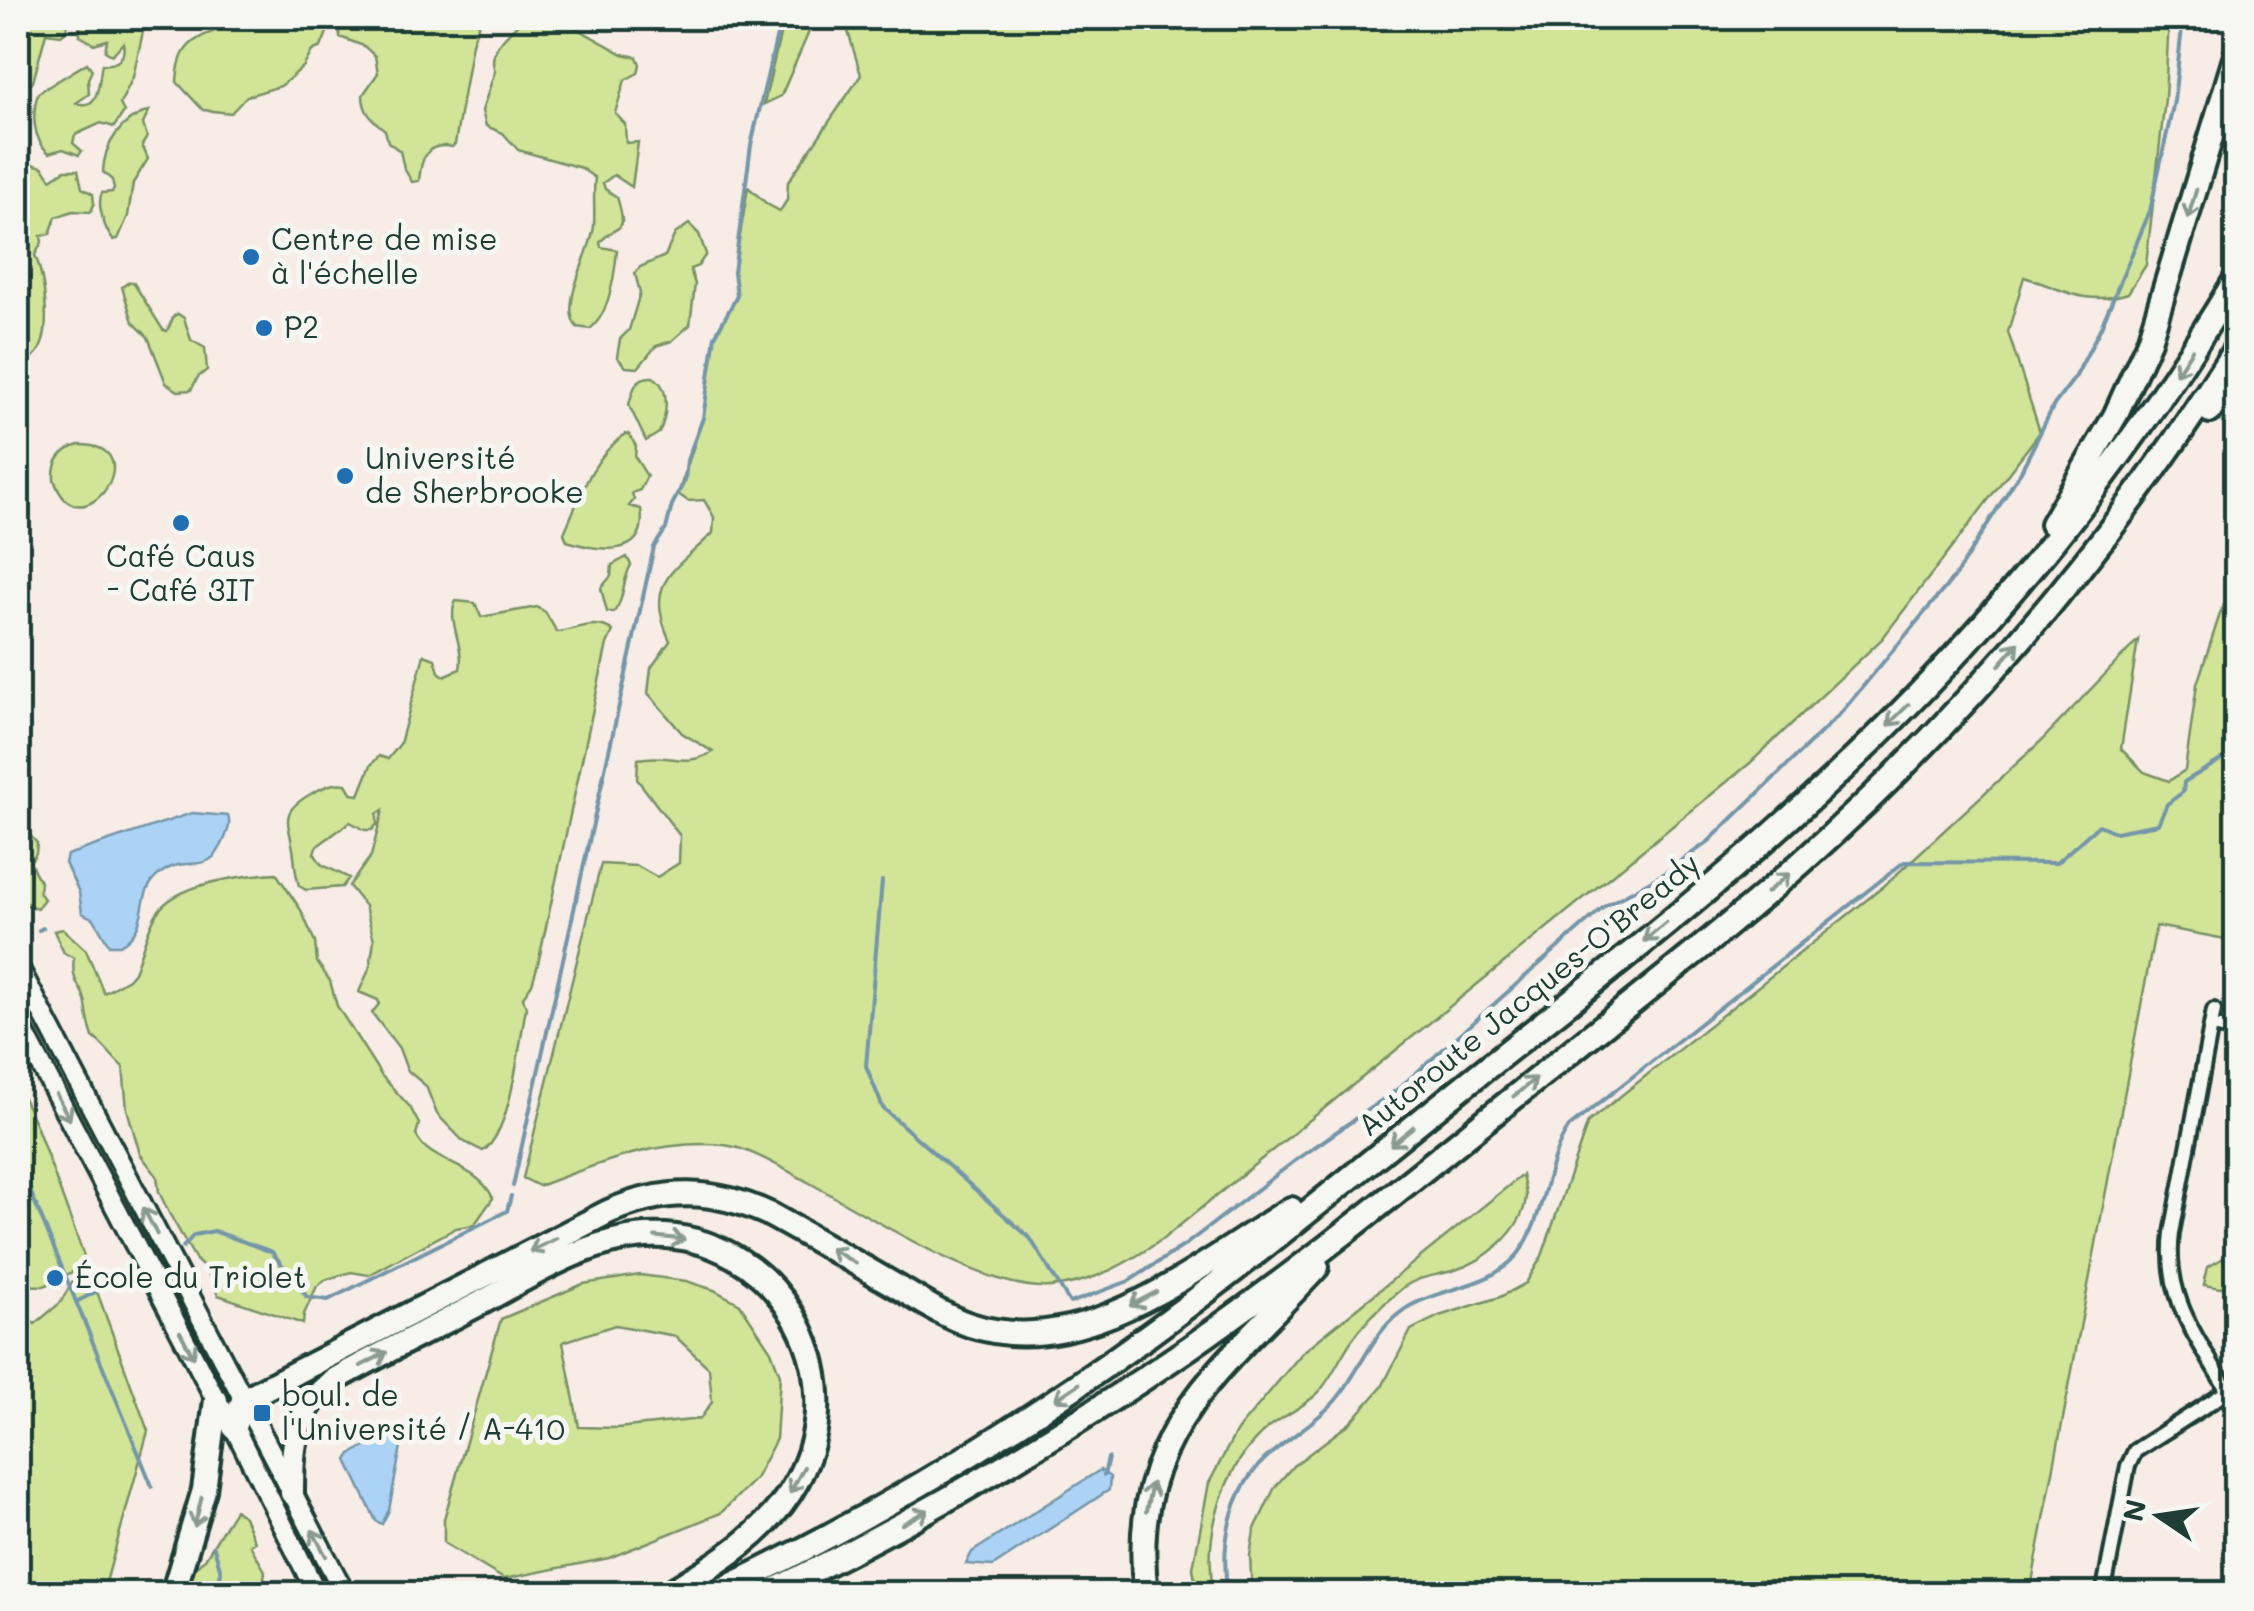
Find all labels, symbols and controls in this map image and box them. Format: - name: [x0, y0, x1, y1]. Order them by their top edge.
- one-way arrow: [2182, 188, 2200, 219]
- place label: Centre de mise à l'échelle: [271, 218, 497, 292]
- marker: Centre de mise à l'échelle: [240, 246, 262, 268]
- place label: P2: [284, 306, 319, 346]
- marker: P2: [253, 317, 275, 339]
- one-way arrow: [2174, 347, 2195, 375]
- place label: Université de Sherbrooke: [365, 437, 584, 511]
- marker: Université de Sherbrooke: [334, 465, 356, 487]
- marker: Café Caus - Café 3IT: [170, 512, 192, 534]
- place label: Café Caus - Café 3IT: [106, 535, 256, 609]
- one-way arrow: [1997, 642, 2020, 667]
- one-way arrow: [1886, 703, 1910, 727]
- street label: Autoroute Jacques-O'Bready: [1348, 843, 1707, 1144]
- one-way arrow: [1764, 872, 1790, 894]
- one-way arrow: [1642, 921, 1668, 943]
- one-way arrow: [1512, 1076, 1538, 1098]
- one-way arrow: [53, 1092, 73, 1122]
- one-way arrow: [1389, 1125, 1415, 1147]
- one-way arrow: [140, 1206, 159, 1236]
- one-way arrow: [654, 1229, 686, 1248]
- one-way arrow: [529, 1236, 559, 1255]
- one-way arrow: [829, 1246, 857, 1266]
- place label: École du Triolet: [75, 1256, 306, 1296]
- marker: École du Triolet: [44, 1267, 66, 1289]
- one-way arrow: [1128, 1290, 1158, 1309]
- one-way arrow: [178, 1329, 197, 1359]
- one-way arrow: [358, 1349, 388, 1368]
- place label: boul. de l'Université / A-410: [282, 1374, 565, 1448]
- one-way arrow: [1053, 1382, 1081, 1403]
- marker: boul. de l'Université / A-410: [251, 1402, 273, 1424]
- one-way arrow: [787, 1464, 806, 1494]
- north arrow: [2109, 1466, 2209, 1566]
- one-way arrow: [1140, 1482, 1159, 1514]
- one-way arrow: [188, 1496, 207, 1527]
- text: N: [2114, 1496, 2154, 1525]
- one-way arrow: [900, 1507, 930, 1527]
- one-way arrow: [308, 1529, 328, 1559]

